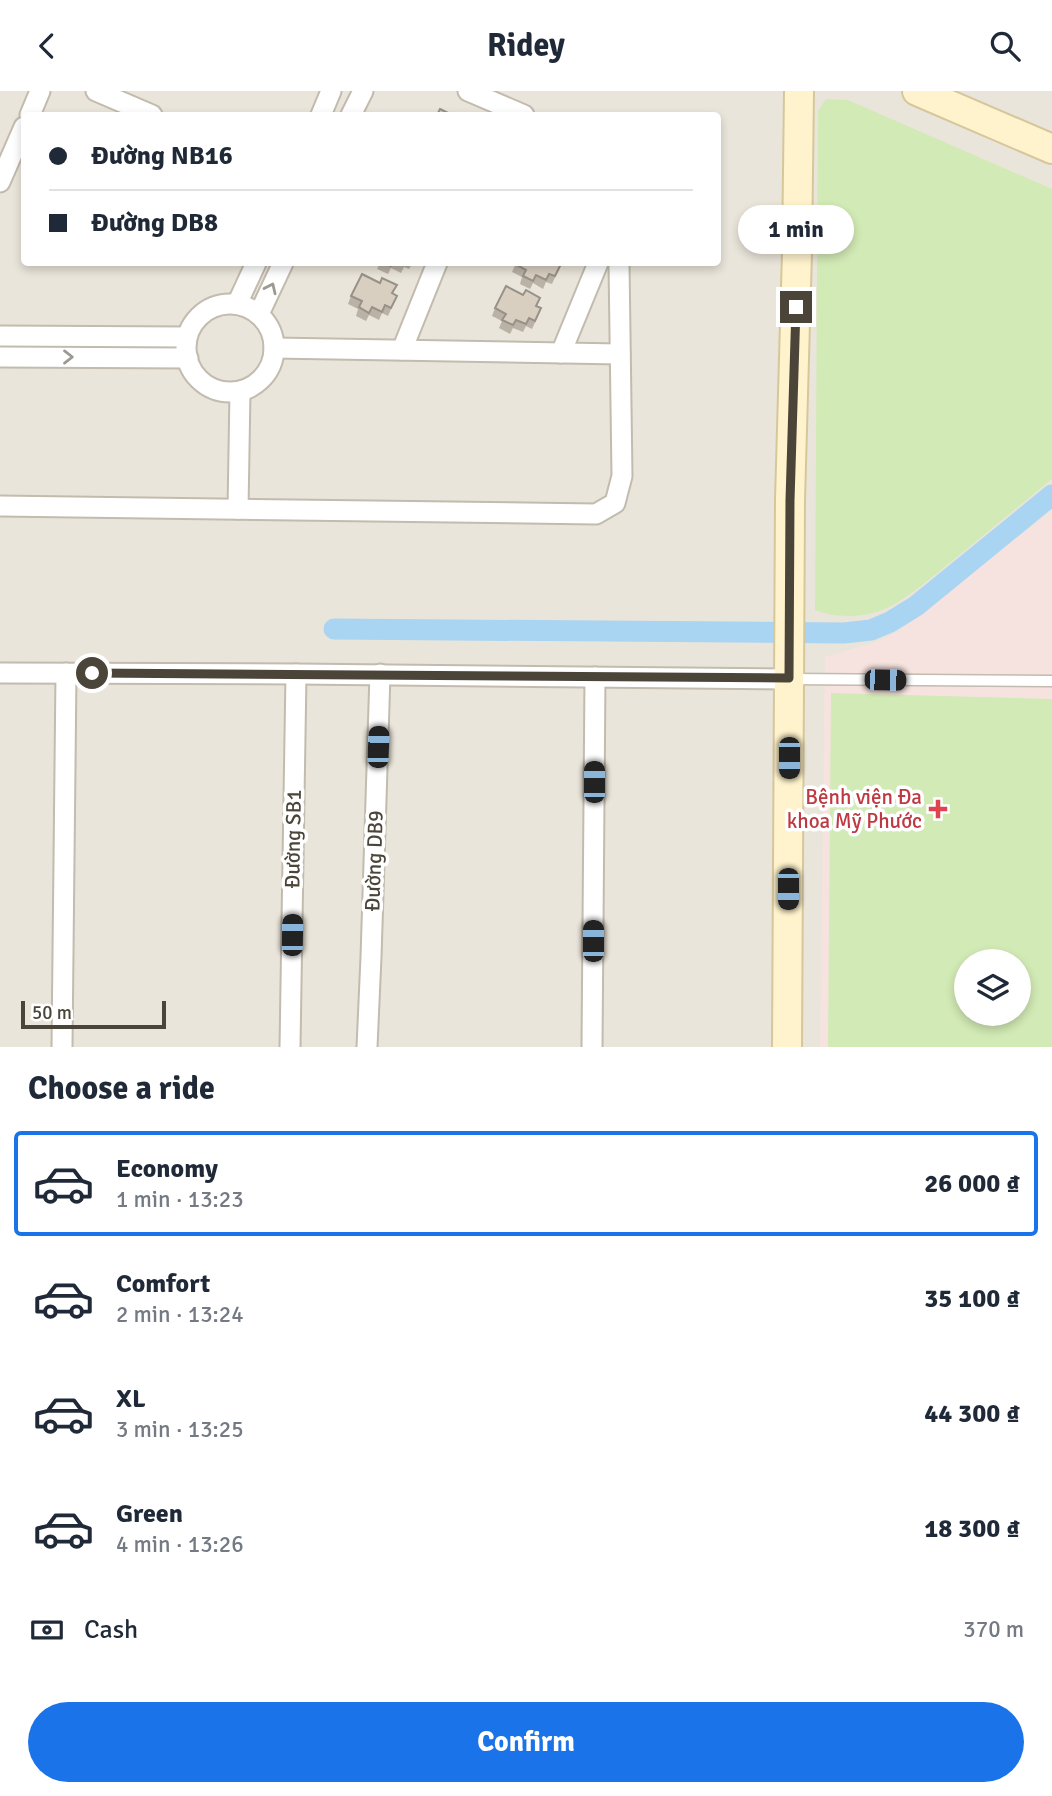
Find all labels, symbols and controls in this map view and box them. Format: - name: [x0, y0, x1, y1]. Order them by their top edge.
- text: Ridey: [487, 26, 565, 65]
- icon: back: [28, 27, 66, 65]
- icon: search: [986, 27, 1024, 65]
- text: Đường NB16: [91, 140, 233, 172]
- callout: 1 min: [738, 205, 854, 255]
- text: Đường DB8: [91, 207, 218, 239]
- text: 1 min: [768, 215, 824, 244]
- one-way arrow: [263, 283, 277, 295]
- route end: [780, 291, 812, 323]
- one-way arrow: [63, 349, 74, 365]
- route start: [76, 657, 108, 689]
- car: [864, 669, 907, 691]
- car: [367, 726, 390, 768]
- car: [779, 737, 800, 779]
- car: [584, 761, 605, 803]
- place label: Bệnh viện Đa khoa Mỹ Phước: [787, 784, 922, 834]
- street label: Đường SB1: [279, 789, 307, 889]
- marker: Bệnh viện Đa khoa Mỹ Phước: [928, 799, 948, 819]
- street label: Đường DB9: [359, 810, 389, 912]
- car: [778, 868, 799, 910]
- car: [282, 914, 303, 956]
- car: [583, 920, 604, 962]
- map controls: [954, 949, 1031, 1026]
- button: layers: [954, 949, 1031, 1026]
- scale bar: [21, 998, 166, 1030]
- text: 50 m: [32, 1001, 72, 1025]
- text: Choose a ride: [28, 1069, 215, 1108]
- icon: car: [32, 1152, 95, 1215]
- text: Economy: [116, 1153, 218, 1185]
- text: 26 000 ₫: [924, 1168, 1020, 1200]
- text: 1 min · 13:23: [116, 1185, 244, 1214]
- icon: car: [32, 1267, 95, 1330]
- text: Comfort: [116, 1268, 210, 1300]
- text: 35 100 ₫: [924, 1283, 1020, 1315]
- text: 2 min · 13:24: [116, 1300, 244, 1329]
- icon: car: [32, 1382, 95, 1445]
- text: XL: [116, 1383, 146, 1415]
- text: 44 300 ₫: [924, 1398, 1020, 1430]
- text: 3 min · 13:25: [116, 1415, 244, 1444]
- icon: car: [32, 1497, 95, 1560]
- text: Green: [116, 1498, 183, 1530]
- text: 18 300 ₫: [924, 1513, 1020, 1545]
- text: 4 min · 13:26: [116, 1530, 244, 1559]
- icon: cash: [28, 1611, 66, 1649]
- text: Cash: [84, 1614, 138, 1646]
- text: 370 m: [963, 1615, 1024, 1644]
- button: Confirm: [28, 1702, 1024, 1782]

